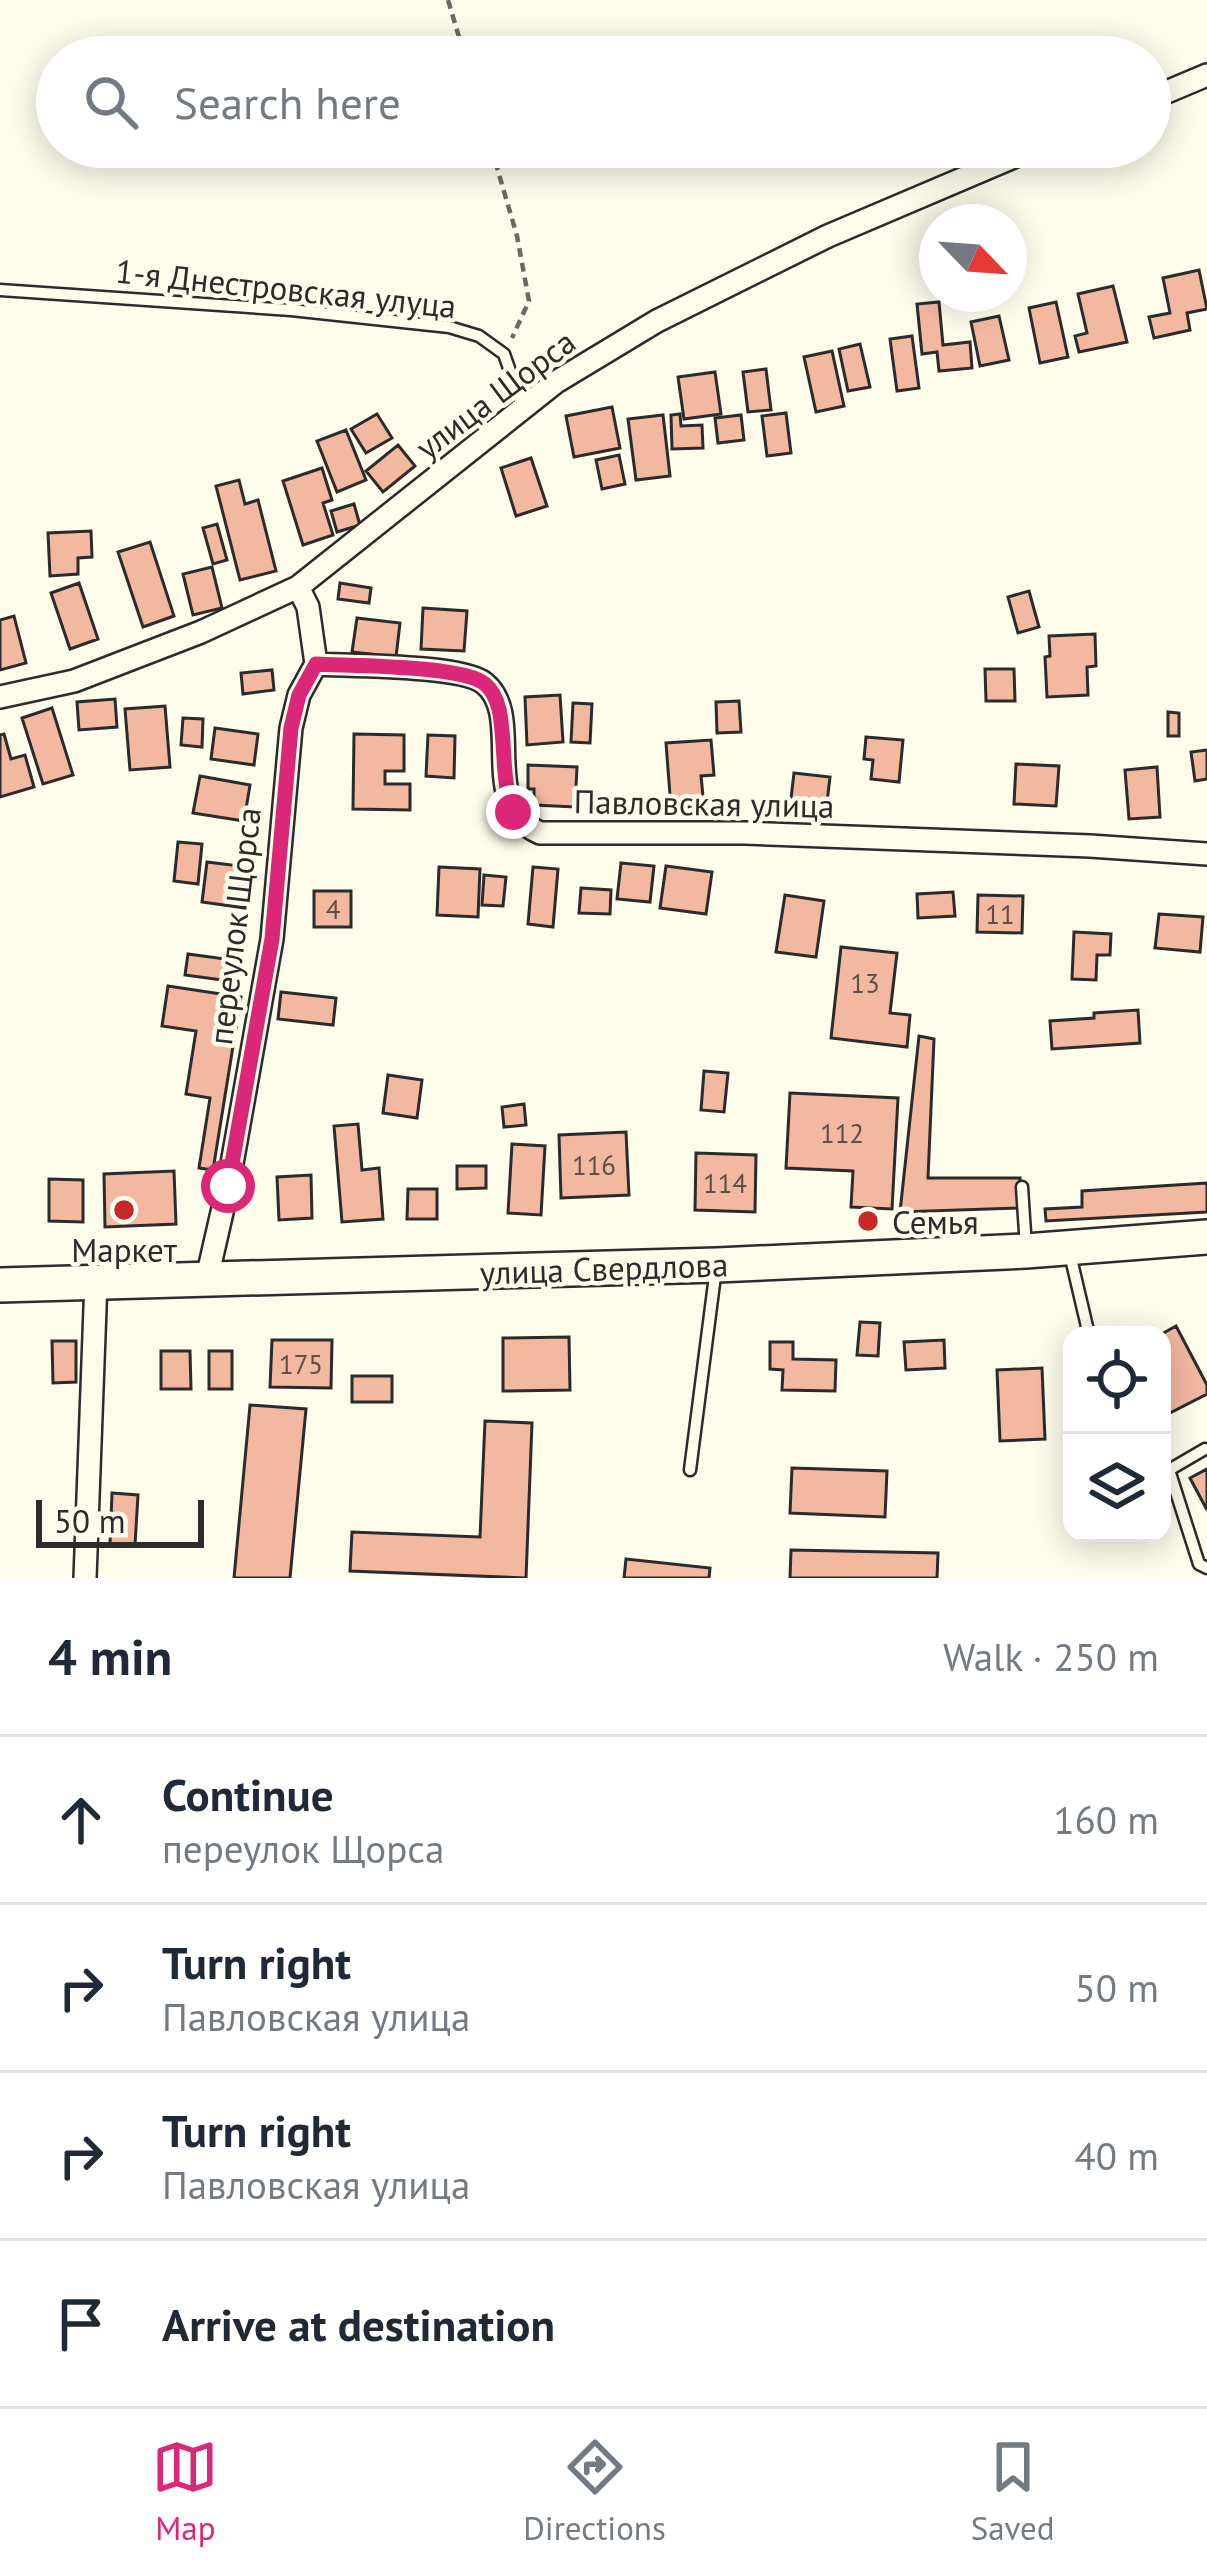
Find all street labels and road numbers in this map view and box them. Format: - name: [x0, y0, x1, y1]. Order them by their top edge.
- street label: 1-я Днестровская улуца: [114, 249, 458, 327]
- street label: улица Щорса: [406, 320, 584, 468]
- street label: Павловская улица: [573, 779, 835, 827]
- street label: переулок Щорса: [198, 805, 270, 1047]
- street label: улица Свердлова: [479, 1242, 729, 1294]

